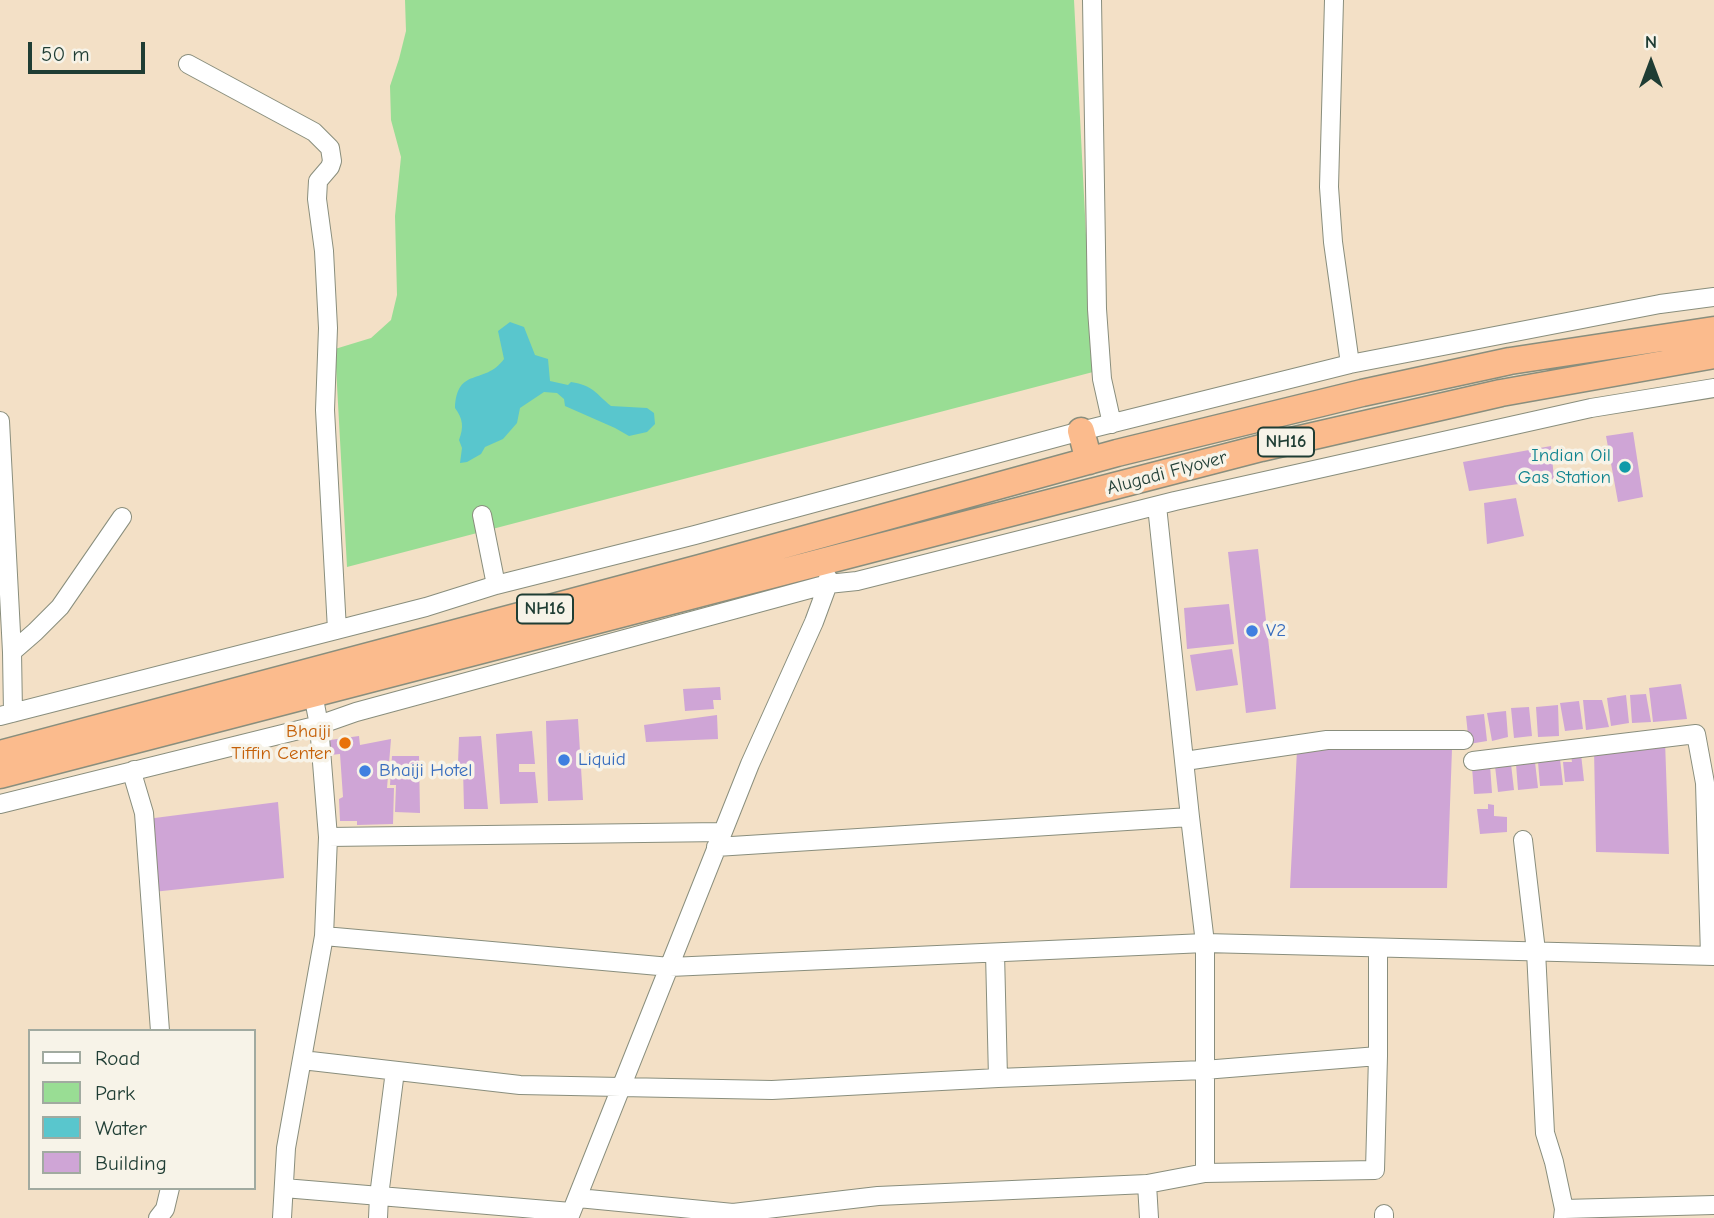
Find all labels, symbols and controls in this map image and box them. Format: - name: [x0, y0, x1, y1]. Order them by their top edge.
- scale bar: [32, 28, 149, 72]
- north arrow: [1616, 28, 1686, 98]
- text: N: [1645, 31, 1657, 53]
- text: 50 m: [41, 42, 90, 66]
- road number: NH16: [1258, 428, 1314, 457]
- place label: Indian Oil Gas Station: [1518, 445, 1611, 489]
- street label: Alugadi Flyover: [1104, 446, 1230, 500]
- marker: Indian Oil Gas Station: [1617, 459, 1633, 475]
- road number: NH16: [517, 594, 573, 624]
- place label: V2: [1266, 620, 1286, 642]
- marker: V2: [1244, 623, 1260, 639]
- place label: Bhaiji Tiffin Center: [231, 721, 331, 765]
- marker: Bhaiji Tiffin Center: [337, 735, 353, 751]
- place label: Liquid: [578, 749, 626, 771]
- marker: Liquid: [556, 752, 572, 768]
- place label: Bhaiji Hotel: [379, 760, 472, 782]
- marker: Bhaiji Hotel: [357, 763, 373, 779]
- legend: [28, 1029, 256, 1190]
- text: Road: [95, 1046, 140, 1070]
- text: Park: [95, 1081, 135, 1105]
- text: Water: [95, 1116, 147, 1140]
- text: Building: [95, 1151, 167, 1175]

